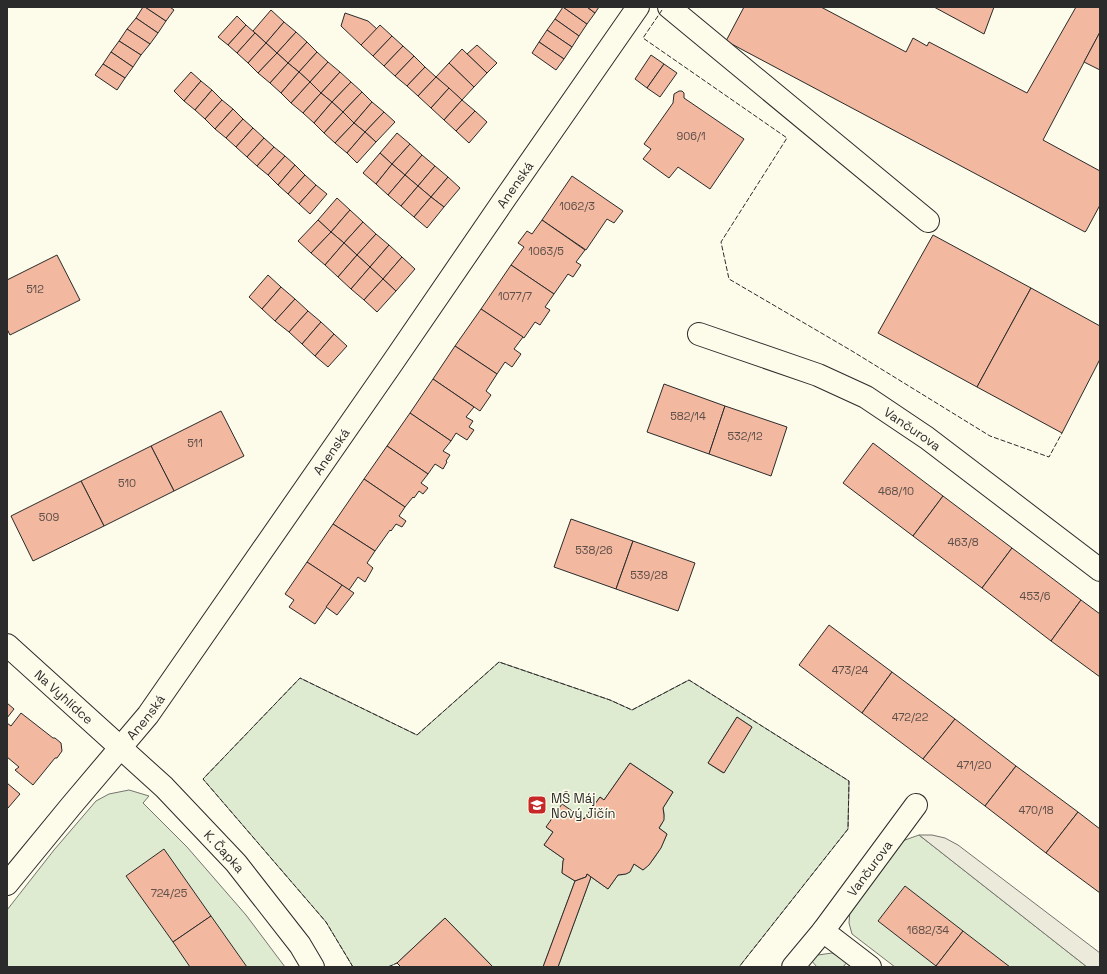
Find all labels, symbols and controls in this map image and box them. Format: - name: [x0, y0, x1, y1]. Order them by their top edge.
- house number: 906/1: [676, 129, 706, 143]
- street label: Anenská: [493, 158, 538, 211]
- house number: 1062/3: [559, 199, 595, 213]
- house number: 1063/5: [528, 244, 564, 258]
- house number: 512: [26, 282, 44, 296]
- house number: 1077/7: [498, 289, 532, 303]
- street label: Vančurova: [881, 403, 945, 455]
- house number: 582/14: [670, 409, 706, 423]
- street label: Anenská: [309, 425, 354, 478]
- house number: 532/12: [727, 429, 763, 443]
- house number: 511: [187, 436, 203, 450]
- house number: 510: [118, 476, 136, 490]
- house number: 468/10: [878, 484, 914, 498]
- house number: 509: [39, 510, 59, 524]
- house number: 463/8: [947, 535, 979, 549]
- house number: 538/26: [575, 543, 613, 557]
- house number: 539/28: [630, 568, 668, 582]
- house number: 453/6: [1020, 589, 1051, 603]
- house number: 473/24: [832, 663, 868, 677]
- street label: Na Vyhlídce: [31, 666, 97, 728]
- street label: Anenská: [123, 691, 169, 743]
- house number: 472/22: [892, 710, 929, 724]
- house number: 471/20: [957, 758, 991, 772]
- place label: MŠ Máj Nový Jičín: [551, 790, 616, 822]
- school or university icon: MŠ Máj Nový Jičín: [526, 794, 548, 816]
- house number: 470/18: [1018, 803, 1054, 817]
- street label: K. Čapka: [200, 826, 249, 877]
- street label: Vančurova: [843, 837, 896, 900]
- house number: 724/25: [151, 886, 188, 900]
- house number: 1682/34: [907, 923, 949, 937]

